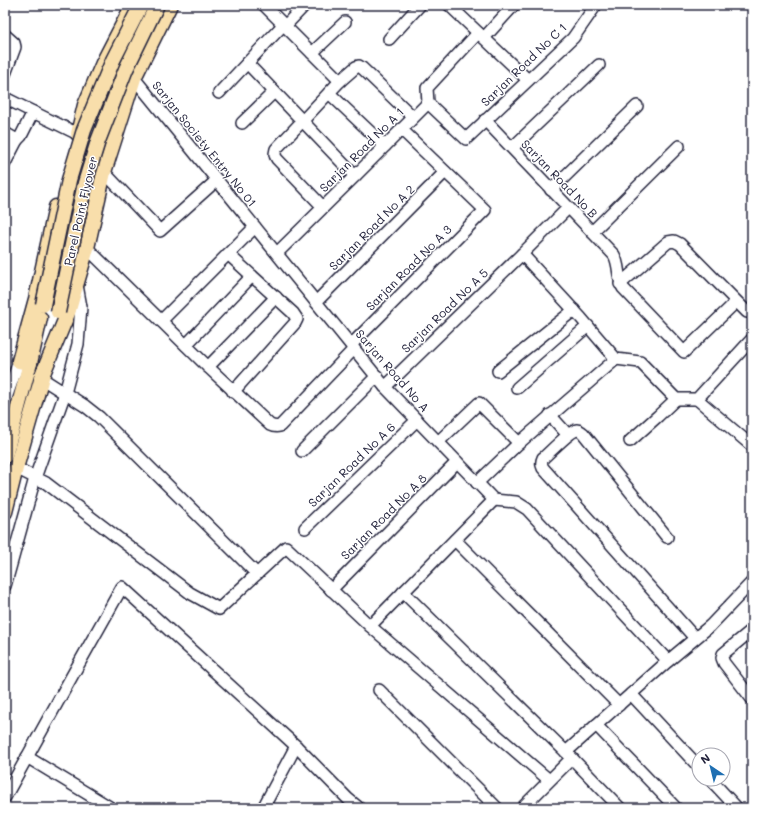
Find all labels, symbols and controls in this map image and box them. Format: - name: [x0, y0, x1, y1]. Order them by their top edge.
- street label: Sarjan Road No C 1: [477, 19, 570, 109]
- street label: Sarjan Society Entry No 01: [149, 77, 260, 209]
- street label: Sarjan Road No A 1: [316, 104, 407, 195]
- street label: Sarjan Road No B: [518, 136, 601, 221]
- street label: Parel Point Flyover: [60, 154, 100, 267]
- street label: Sarjan Road No A 2: [325, 181, 417, 273]
- street label: Sarjan Road No A 3: [362, 221, 455, 314]
- street label: Sarjan Road No A 5: [397, 265, 491, 356]
- street label: Sarjan Road No A: [353, 326, 433, 415]
- street label: Sarjan Road No A 6: [304, 419, 398, 510]
- street label: Sarjan Road No A 8: [337, 470, 430, 563]
- north arrow: [691, 747, 731, 787]
- text: N: [697, 750, 713, 767]

